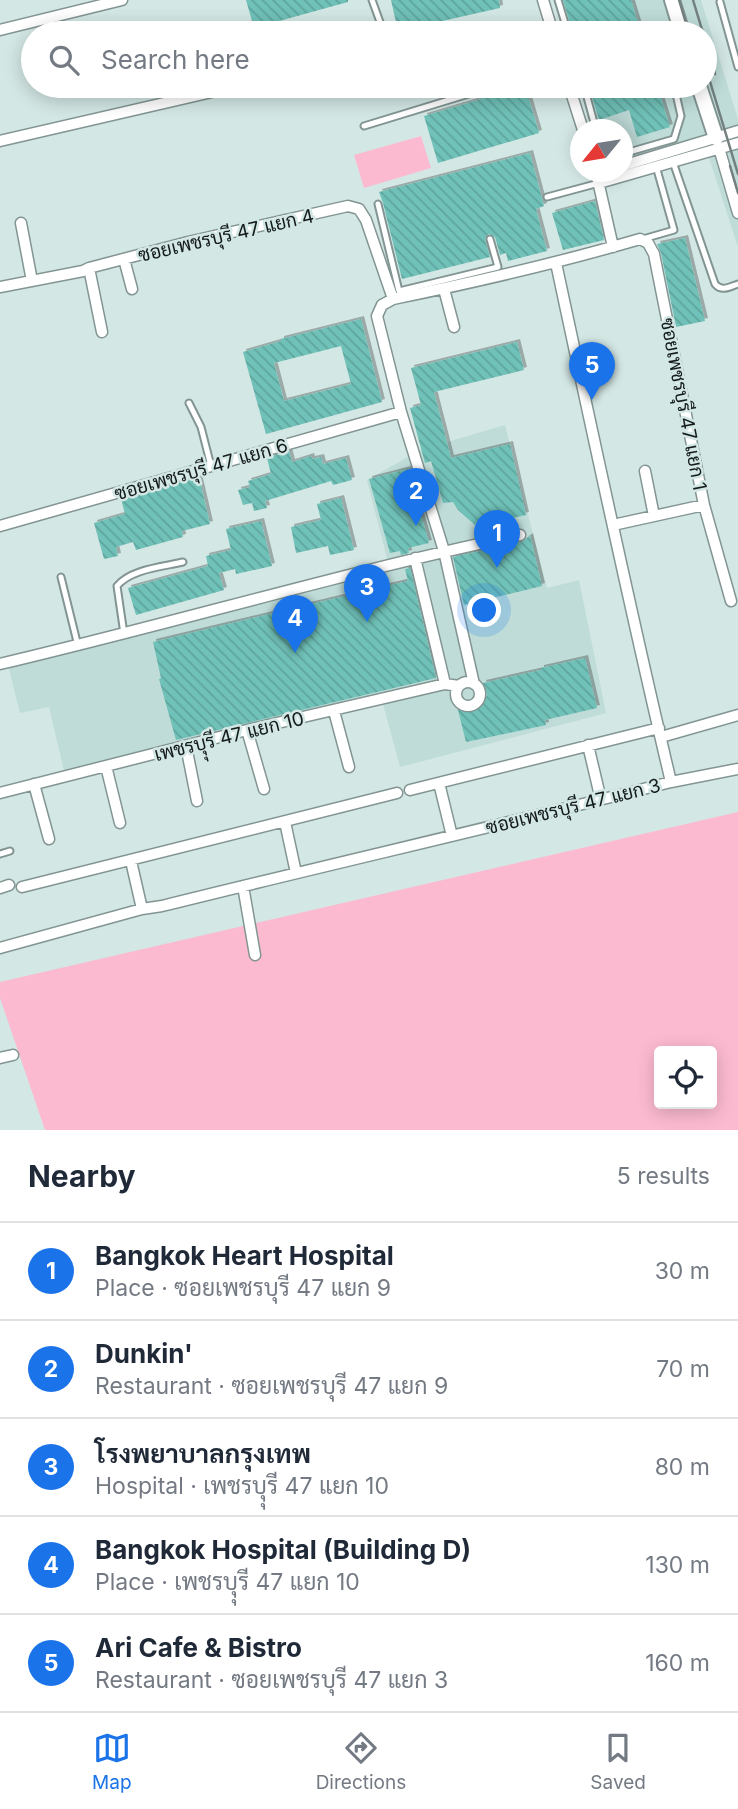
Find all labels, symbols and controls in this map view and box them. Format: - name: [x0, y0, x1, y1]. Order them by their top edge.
- search box: [21, 21, 717, 98]
- icon: search: [45, 41, 83, 79]
- text: Search here: [101, 44, 250, 75]
- north arrow: [570, 119, 633, 182]
- street label: ซอยเพชรบุรี 47 แยก 4: [136, 203, 316, 268]
- street label: ซอยเพชรบุรี 47 แยก 1: [655, 316, 712, 492]
- pin: 5: [569, 342, 615, 400]
- street label: ซอยเพชรบุรี 47 แยก 6: [112, 433, 291, 506]
- pin: 2: [393, 468, 439, 526]
- pin: 1: [474, 510, 520, 568]
- pin: 3: [344, 564, 390, 622]
- your location: [467, 593, 501, 627]
- pin: 4: [272, 595, 318, 653]
- street label: เพชรบุุรี 47 แยก 10: [152, 706, 308, 773]
- street label: ซอยเพชรบุรี 47 แยก 3: [483, 773, 663, 840]
- map controls: [654, 1046, 717, 1109]
- button: locate: [654, 1046, 717, 1109]
- text: Nearby: [28, 1158, 136, 1194]
- text: 5 results: [617, 1162, 710, 1190]
- text: Bangkok Heart Hospital: [95, 1240, 394, 1271]
- text: 1: [46, 1257, 56, 1285]
- text: 30 m: [655, 1257, 710, 1285]
- text: Place · ซอยเพชรบุรี 47 แยก 9: [95, 1274, 391, 1302]
- text: Dunkin': [95, 1338, 193, 1369]
- text: 2: [44, 1355, 58, 1383]
- text: 70 m: [656, 1355, 710, 1383]
- text: Restaurant · ซอยเพชรบุรี 47 แยก 9: [95, 1372, 448, 1400]
- text: โรงพยาบาลกรุงเทพ: [95, 1438, 311, 1469]
- text: 3: [44, 1453, 58, 1481]
- text: 80 m: [655, 1453, 710, 1481]
- text: Hospital · เพชรบุุรี 47 แยก 10: [95, 1472, 389, 1500]
- text: Bangkok Hospital (Building D): [95, 1534, 471, 1565]
- text: 4: [43, 1551, 59, 1579]
- text: 130 m: [645, 1551, 710, 1579]
- text: Place · เพชรบุุรี 47 แยก 10: [95, 1568, 360, 1596]
- text: Ari Cafe & Bistro: [95, 1632, 302, 1663]
- text: 5: [44, 1649, 58, 1677]
- text: 160 m: [645, 1649, 710, 1677]
- text: Restaurant · ซอยเพชรบุรี 47 แยก 3: [95, 1666, 448, 1694]
- tab: Map: [92, 1729, 132, 1794]
- tab: Directions: [316, 1729, 406, 1794]
- tab: Saved: [590, 1729, 646, 1794]

